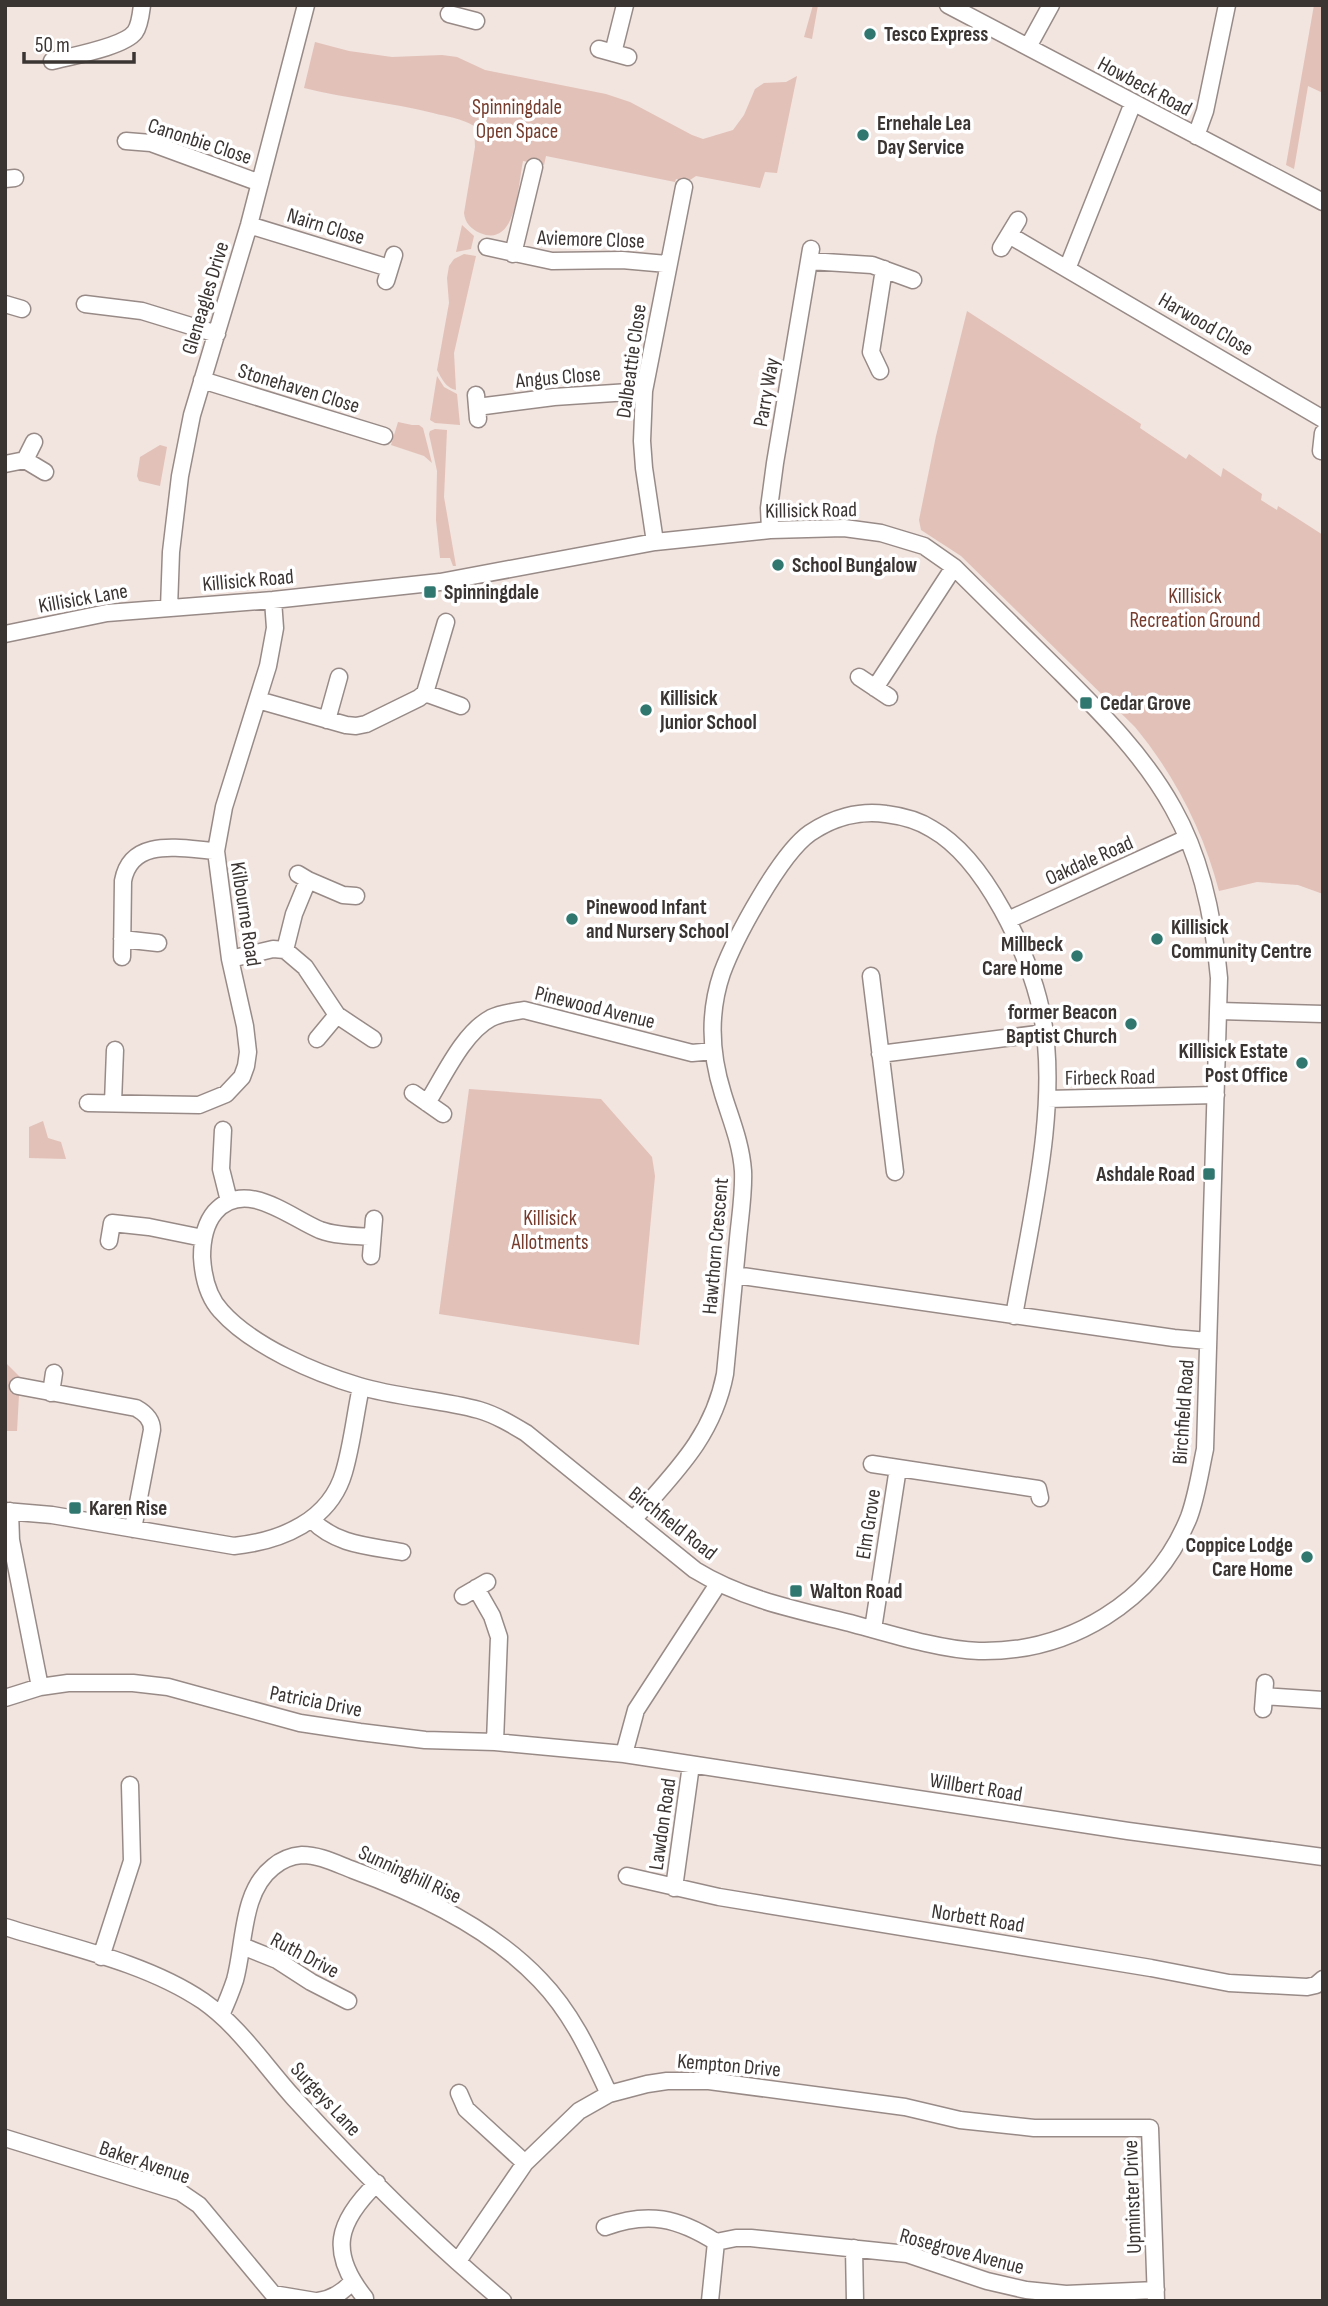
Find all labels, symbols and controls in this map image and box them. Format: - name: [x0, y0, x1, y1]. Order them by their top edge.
- scale bar: [24, 21, 135, 65]
- place label: Tesco Express: [884, 22, 988, 47]
- marker: Tesco Express: [862, 26, 878, 42]
- text: 50 m: [35, 33, 70, 58]
- street label: Howbeck Road: [1093, 51, 1196, 122]
- park label: Spinningdale Open Space: [472, 95, 562, 144]
- place label: Ernehale Lea Day Service: [877, 111, 971, 160]
- street label: Canonbie Close: [145, 113, 255, 170]
- marker: Ernehale Lea Day Service: [855, 127, 871, 143]
- street label: Nairn Close: [284, 203, 368, 250]
- street label: Aviemore Close: [536, 225, 645, 254]
- street label: Gleneagles Drive: [176, 239, 234, 358]
- street label: Harwood Close: [1154, 287, 1258, 362]
- street label: Dalbeattie Close: [611, 303, 652, 420]
- street label: Parry Way: [748, 356, 785, 428]
- street label: Stonehaven Close: [235, 358, 363, 419]
- street label: Angus Close: [514, 361, 602, 394]
- street label: Killisick Road: [765, 497, 857, 524]
- place label: School Bungalow: [792, 553, 918, 578]
- marker: School Bungalow: [770, 557, 786, 573]
- street label: Killisick Road: [201, 564, 295, 597]
- street label: Killisick Lane: [37, 578, 130, 619]
- place label: Spinningdale: [444, 580, 539, 605]
- marker: Spinningdale: [422, 584, 438, 600]
- park label: Killisick Recreation Ground: [1129, 584, 1261, 633]
- place label: Killisick Junior School: [659, 686, 757, 735]
- place label: Cedar Grove: [1100, 691, 1191, 716]
- marker: Cedar Grove: [1078, 695, 1094, 711]
- marker: Killisick Junior School: [638, 702, 654, 718]
- street label: Oakdale Road: [1041, 830, 1137, 891]
- street label: Kilbourne Road: [225, 860, 266, 968]
- place label: Pinewood Infant and Nursery School: [586, 895, 729, 944]
- marker: Pinewood Infant and Nursery School: [564, 911, 580, 927]
- place label: Killisick Community Centre: [1171, 915, 1312, 964]
- marker: Killisick Community Centre: [1149, 931, 1165, 947]
- place label: Millbeck Care Home: [982, 932, 1063, 981]
- marker: Millbeck Care Home: [1069, 948, 1085, 964]
- street label: Pinewood Avenue: [532, 981, 657, 1034]
- place label: former Beacon Baptist Church: [1006, 1000, 1117, 1049]
- marker: former Beacon Baptist Church: [1123, 1016, 1139, 1032]
- place label: Killisick Estate Post Office: [1179, 1039, 1288, 1088]
- marker: Killisick Estate Post Office: [1294, 1055, 1310, 1071]
- street label: Firbeck Road: [1065, 1064, 1155, 1091]
- place label: Ashdale Road: [1095, 1162, 1195, 1187]
- marker: Ashdale Road: [1201, 1166, 1217, 1182]
- street label: Hawthorn Crescent: [697, 1177, 734, 1315]
- park label: Killisick Allotments: [510, 1206, 589, 1255]
- street label: Birchfield Road: [1167, 1359, 1200, 1465]
- street label: Birchfield Road: [624, 1481, 722, 1566]
- street label: Elm Grove: [851, 1487, 886, 1561]
- place label: Karen Rise: [89, 1496, 167, 1521]
- marker: Karen Rise: [67, 1500, 83, 1516]
- place label: Coppice Lodge Care Home: [1186, 1533, 1293, 1582]
- marker: Coppice Lodge Care Home: [1299, 1549, 1315, 1565]
- place label: Walton Road: [810, 1579, 902, 1604]
- marker: Walton Road: [788, 1583, 804, 1599]
- street label: Patricia Drive: [268, 1680, 364, 1723]
- street label: Willbert Road: [928, 1768, 1024, 1807]
- street label: Lawdon Road: [644, 1777, 681, 1871]
- street label: Sunninghill Rise: [354, 1840, 465, 1909]
- street label: Norbett Road: [930, 1899, 1026, 1938]
- street label: Ruth Drive: [266, 1927, 343, 1984]
- street label: Kempton Drive: [676, 2049, 782, 2082]
- street label: Surgeys Lane: [285, 2057, 366, 2142]
- street label: Baker Avenue: [96, 2135, 194, 2190]
- street label: Upminster Drive: [1118, 2140, 1147, 2254]
- street label: Rosegrove Avenue: [897, 2223, 1027, 2280]

